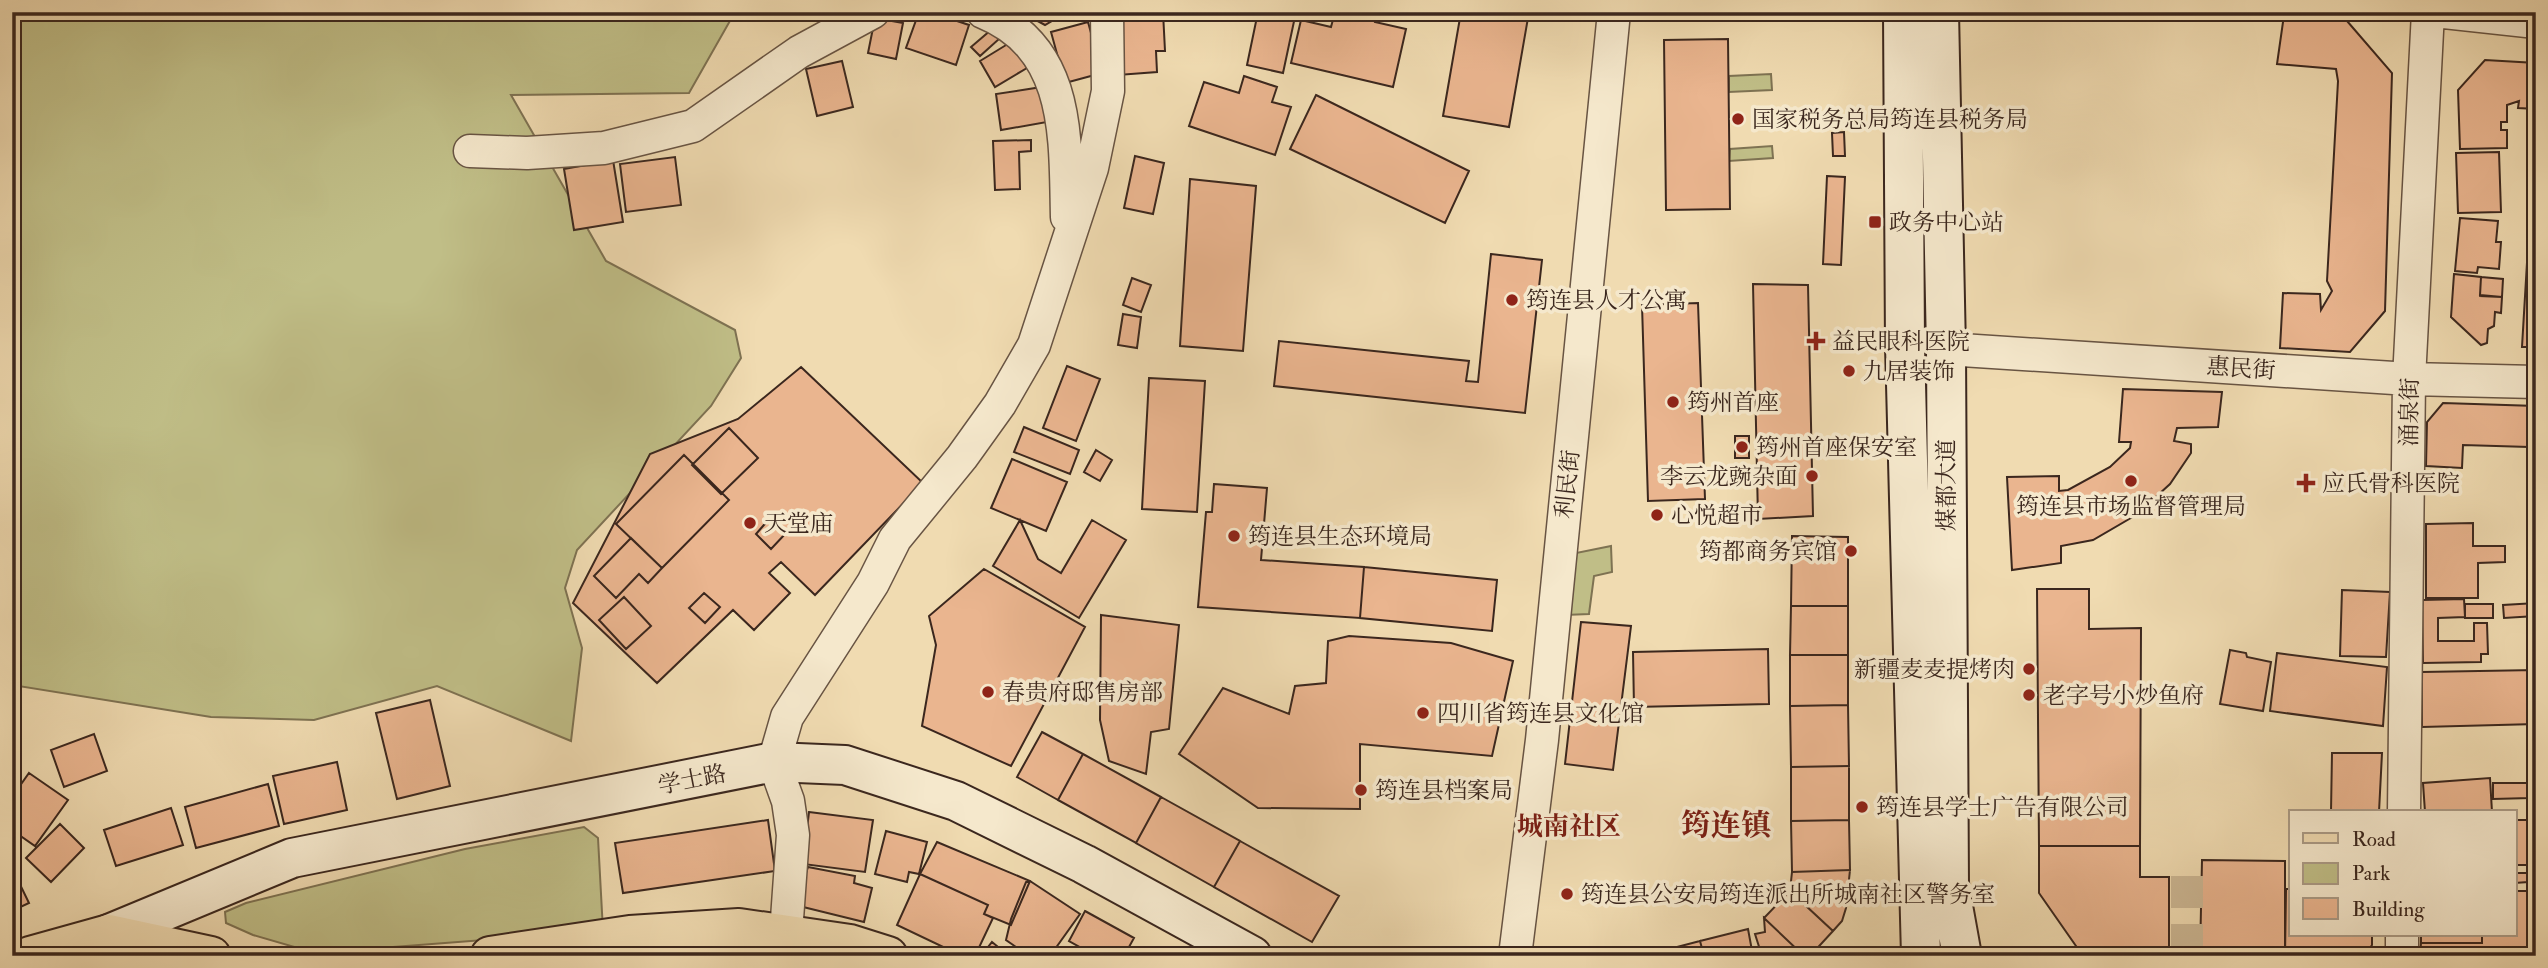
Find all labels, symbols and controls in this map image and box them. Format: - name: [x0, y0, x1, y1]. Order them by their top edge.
- place label: 国家税务总局筠连县税务局: [1752, 105, 2028, 134]
- marker: 国家税务总局筠连县税务局: [1730, 111, 1746, 127]
- place label: 政务中心站: [1889, 208, 2004, 237]
- marker: 政务中心站: [1867, 214, 1883, 230]
- place label: 筠连县人才公寓: [1526, 286, 1687, 315]
- marker: 筠连县人才公寓: [1504, 292, 1520, 308]
- place label: 益民眼科医院: [1832, 327, 1970, 356]
- marker: 益民眼科医院: [1806, 331, 1826, 351]
- street label: 惠民街: [2206, 352, 2276, 385]
- place label: 九居装饰: [1863, 357, 1955, 386]
- marker: 九居装饰: [1841, 363, 1857, 379]
- street label: 涌泉街: [2394, 377, 2425, 447]
- place label: 筠州首座: [1687, 388, 1779, 417]
- marker: 筠州首座: [1665, 394, 1681, 410]
- place label: 筠州首座保安室: [1756, 433, 1917, 462]
- marker: 筠州首座保安室: [1734, 439, 1750, 455]
- street label: 煤都大道: [1932, 439, 1961, 531]
- street label: 利民街: [1549, 448, 1586, 520]
- place label: 李云龙豌杂面: [1660, 462, 1798, 491]
- marker: 李云龙豌杂面: [1804, 468, 1820, 484]
- place label: 应氏骨科医院: [2322, 469, 2460, 498]
- marker: 筠连县市场监督管理局: [2123, 473, 2139, 489]
- marker: 应氏骨科医院: [2296, 473, 2316, 493]
- place label: 筠连县市场监督管理局: [2016, 492, 2246, 521]
- place label: 心悦超市: [1671, 501, 1763, 530]
- marker: 心悦超市: [1649, 507, 1665, 523]
- place label: 天堂庙: [764, 509, 833, 538]
- marker: 天堂庙: [742, 515, 758, 531]
- place label: 筠连县生态环境局: [1248, 522, 1432, 551]
- marker: 筠连县生态环境局: [1226, 528, 1242, 544]
- place label: 筠都商务宾馆: [1699, 537, 1837, 566]
- marker: 筠都商务宾馆: [1843, 543, 1859, 559]
- place label: 新疆麦麦提烤肉: [1854, 655, 2015, 684]
- marker: 新疆麦麦提烤肉: [2021, 661, 2037, 677]
- place label: 春贵府邸售房部: [1002, 678, 1163, 707]
- place label: 老字号小炒鱼府: [2043, 681, 2204, 710]
- marker: 春贵府邸售房部: [980, 684, 996, 700]
- marker: 老字号小炒鱼府: [2021, 687, 2037, 703]
- place label: 四川省筠连县文化馆: [1437, 699, 1644, 728]
- marker: 四川省筠连县文化馆: [1415, 705, 1431, 721]
- street label: 学士路: [655, 759, 729, 800]
- place label: 筠连县档案局: [1375, 776, 1513, 805]
- marker: 筠连县档案局: [1353, 782, 1369, 798]
- place label: 筠连县学士广告有限公司: [1876, 793, 2129, 822]
- marker: 筠连县学士广告有限公司: [1854, 799, 1870, 815]
- district label: 筠连镇: [1681, 807, 1771, 844]
- legend: [2289, 810, 2516, 936]
- district label: 城南社区: [1517, 811, 1621, 843]
- text: Road: [2352, 826, 2397, 853]
- text: Park: [2352, 860, 2390, 887]
- place label: 筠连县公安局筠连派出所城南社区警务室: [1581, 880, 1995, 909]
- marker: 筠连县公安局筠连派出所城南社区警务室: [1559, 886, 1575, 902]
- text: Building: [2352, 896, 2425, 923]

